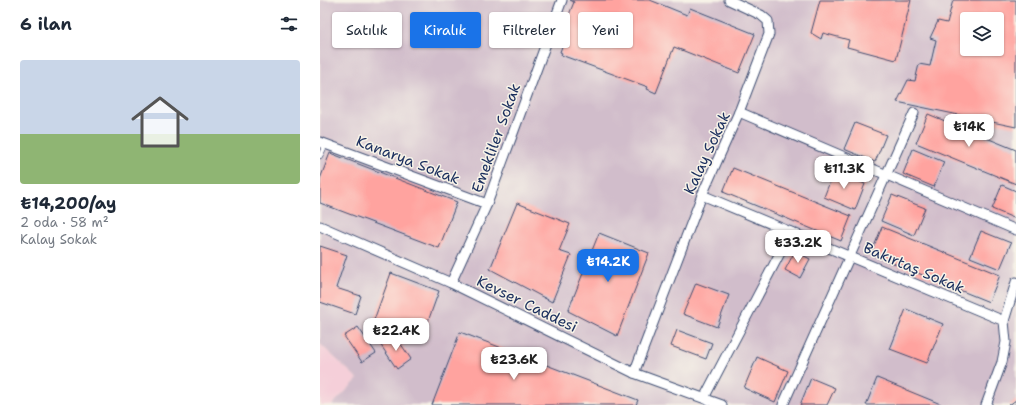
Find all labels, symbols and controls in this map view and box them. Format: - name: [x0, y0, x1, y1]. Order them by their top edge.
- chip: Satılık: [332, 12, 402, 48]
- chip: Kiralık: [410, 12, 481, 48]
- chip: Filtreler: [489, 12, 570, 48]
- chip: Yeni: [578, 12, 633, 48]
- map controls: [960, 12, 1004, 56]
- button: layers: [960, 12, 1004, 56]
- text: 6 ilan: [20, 13, 72, 35]
- icon: filters: [278, 13, 300, 35]
- street label: Emekliler Sokak: [467, 80, 525, 196]
- icon: home: [124, 86, 196, 158]
- street label: Kalay Sokak: [679, 108, 735, 198]
- pin: ₺14K: [945, 114, 993, 148]
- text: ₺14K: [953, 118, 985, 135]
- street label: Kanarya Sokak: [353, 131, 463, 189]
- pin: ₺11.3K: [811, 156, 877, 190]
- text: ₺11.3K: [823, 160, 865, 177]
- text: ₺14,200/ay: [20, 192, 116, 214]
- text: 2 oda · 58 m²: [20, 214, 109, 231]
- pin: ₺33.2K: [765, 230, 831, 264]
- text: Kalay Sokak: [20, 231, 97, 248]
- text: ₺33.2K: [774, 234, 822, 251]
- street label: Bakırtaş Sokak: [860, 238, 968, 298]
- pin: ₺14.2K: [575, 249, 641, 283]
- text: ₺14.2K: [586, 253, 630, 270]
- street label: Kevser Caddesi: [473, 271, 581, 337]
- pin: ₺22.4K: [363, 318, 429, 352]
- text: ₺22.4K: [372, 322, 420, 339]
- pin: ₺23.6K: [481, 347, 547, 381]
- text: ₺23.6K: [490, 351, 538, 368]

